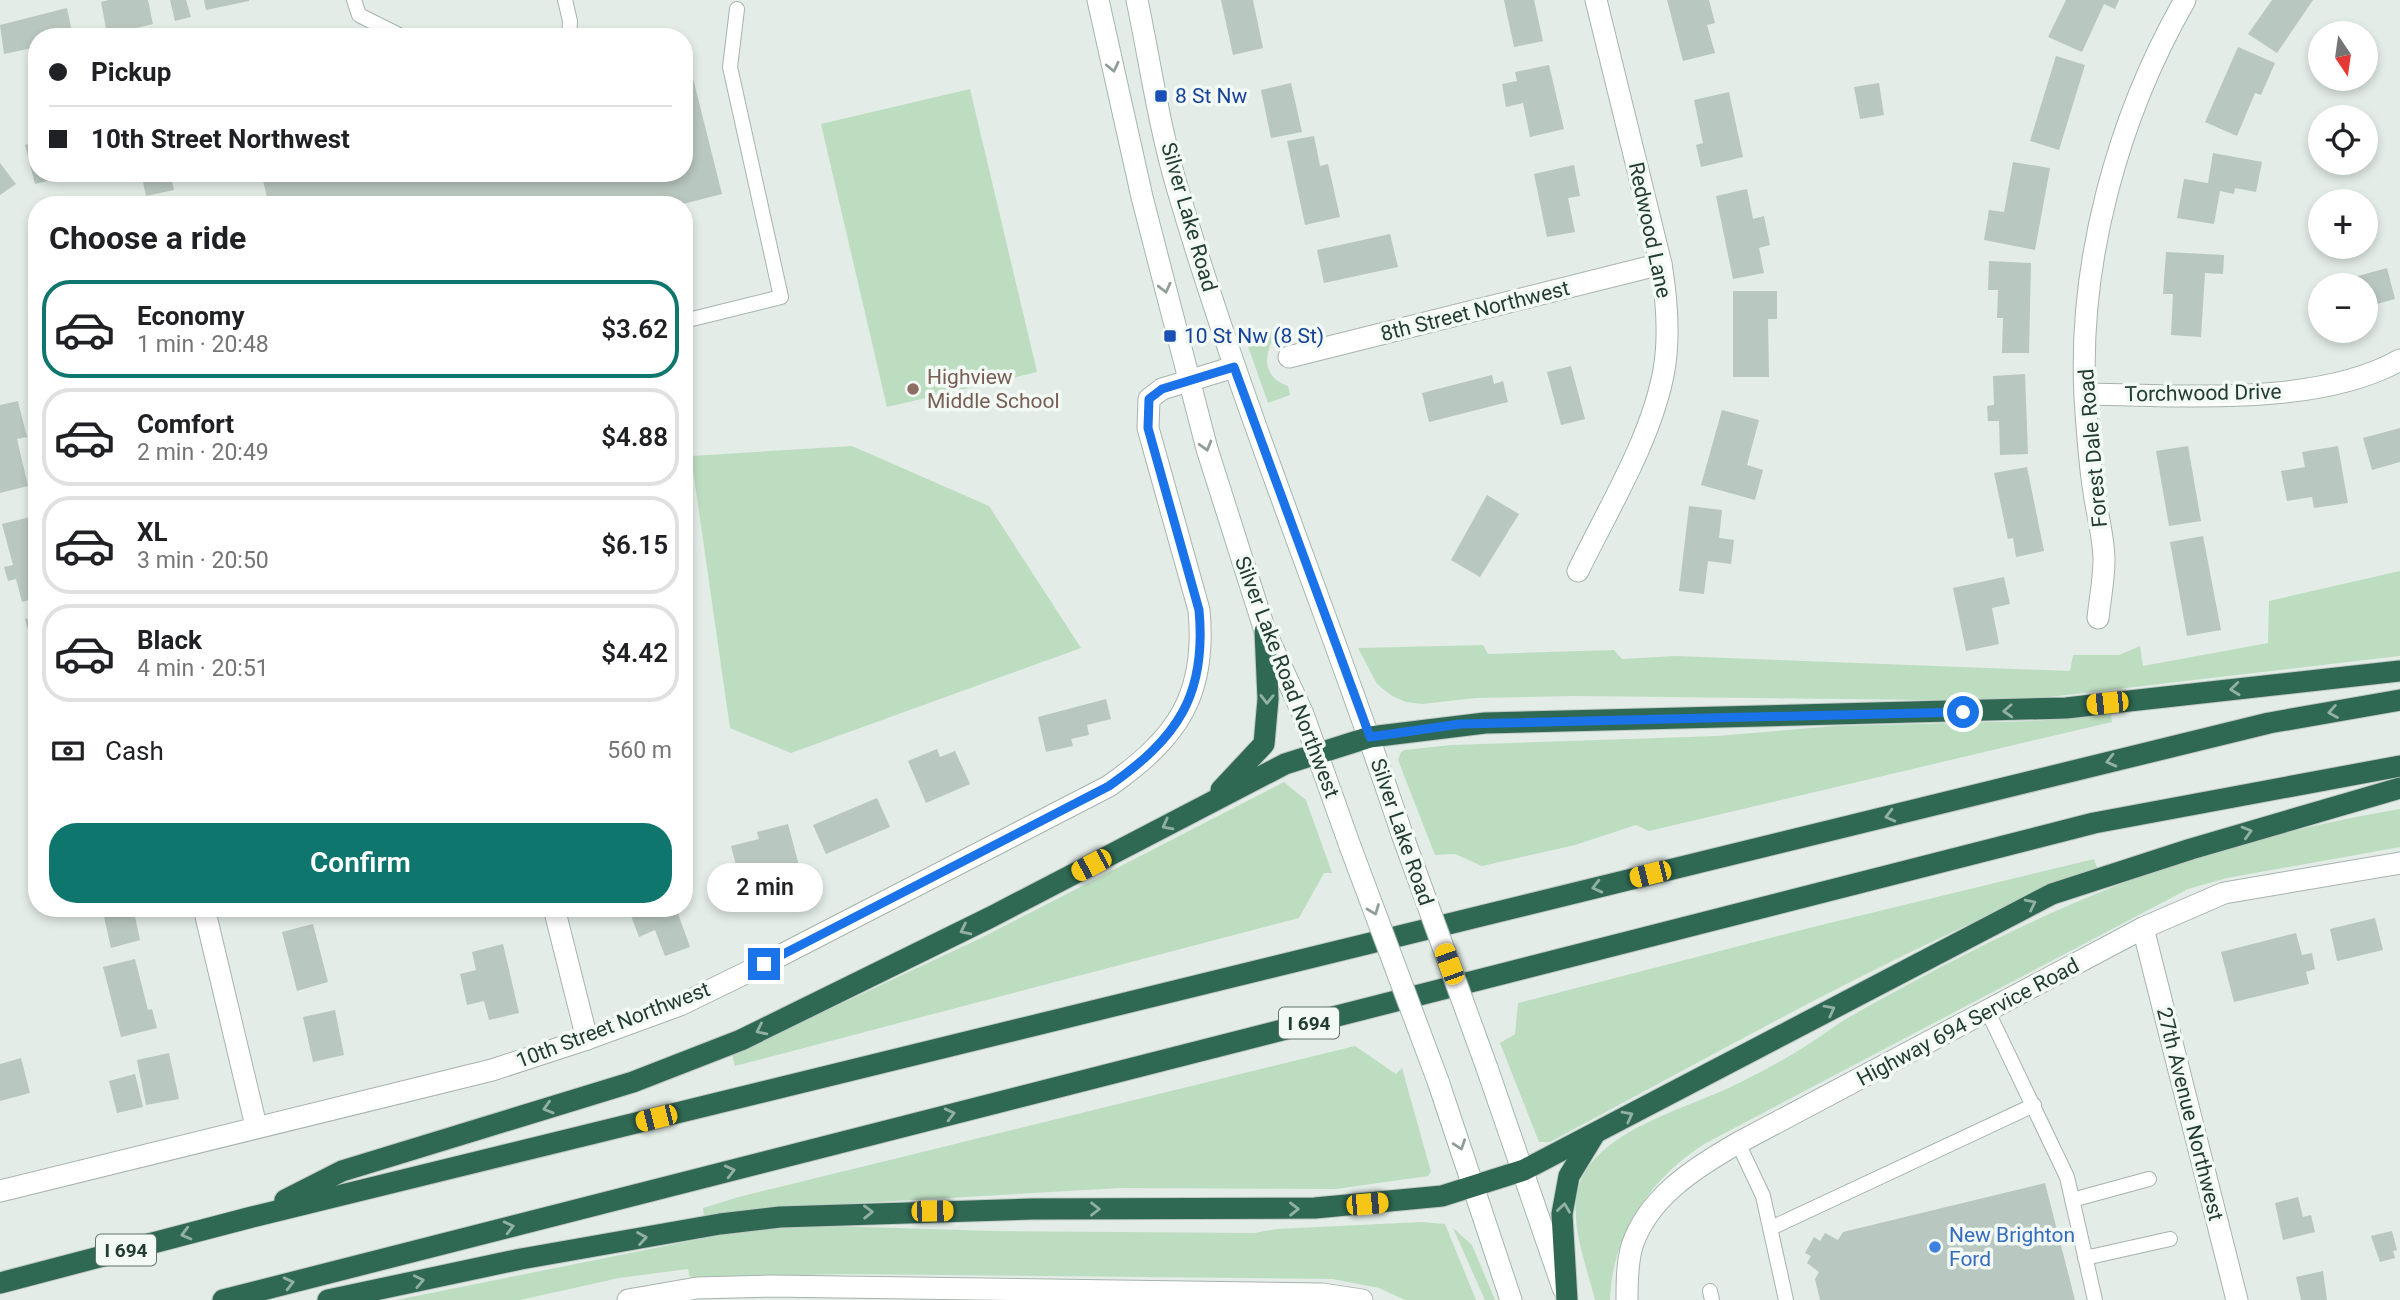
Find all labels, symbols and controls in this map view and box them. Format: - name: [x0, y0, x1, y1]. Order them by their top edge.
- north arrow: [2308, 21, 2378, 91]
- map controls: [2308, 21, 2378, 343]
- text: Pickup: [91, 57, 171, 87]
- one-way arrow: [1104, 61, 1119, 73]
- place label: 8 St Nw: [1175, 84, 1248, 108]
- marker: 8 St Nw: [1153, 88, 1169, 104]
- button: locate: [2308, 105, 2378, 175]
- text: 10th Street Northwest: [91, 124, 350, 154]
- street label: Silver Lake Road: [1156, 140, 1222, 294]
- street label: Redwood Lane: [1624, 160, 1676, 300]
- button: +: [2308, 189, 2378, 259]
- text: Choose a ride: [49, 219, 246, 257]
- button: −: [2308, 273, 2378, 343]
- street label: 8th Street Northwest: [1378, 276, 1572, 346]
- one-way arrow: [1157, 282, 1171, 294]
- icon: car: [53, 298, 116, 361]
- text: Economy: [137, 301, 244, 331]
- text: $3.62: [601, 314, 668, 344]
- place label: 10 St Nw (8 St): [1184, 324, 1324, 348]
- marker: 10 St Nw (8 St): [1162, 328, 1178, 344]
- text: 1 min · 20:48: [137, 331, 269, 358]
- place label: Highview Middle School: [927, 365, 1060, 413]
- street label: Forest Dale Road: [2074, 368, 2112, 528]
- street label: Torchwood Drive: [2124, 380, 2282, 406]
- marker: Highview Middle School: [905, 381, 921, 397]
- icon: car: [53, 406, 116, 469]
- text: Comfort: [137, 409, 234, 439]
- text: $4.88: [601, 422, 668, 452]
- text: 2 min · 20:49: [137, 439, 269, 466]
- one-way arrow: [1198, 440, 1213, 452]
- icon: car: [53, 514, 116, 577]
- text: XL: [137, 517, 168, 547]
- text: $6.15: [601, 530, 668, 560]
- text: 3 min · 20:50: [137, 547, 269, 574]
- street label: Silver Lake Road Northwest: [1230, 553, 1344, 801]
- icon: car: [53, 622, 116, 685]
- text: Black: [137, 625, 202, 655]
- text: $4.42: [601, 638, 668, 668]
- text: 4 min · 20:51: [137, 655, 269, 682]
- one-way arrow: [2229, 681, 2240, 696]
- car: [2086, 690, 2129, 716]
- one-way arrow: [1259, 694, 1275, 705]
- route start: [1947, 696, 1979, 728]
- one-way arrow: [2003, 703, 2014, 718]
- one-way arrow: [2327, 704, 2339, 719]
- icon: cash: [49, 732, 87, 770]
- text: Cash: [105, 736, 164, 766]
- text: 560 m: [607, 737, 672, 764]
- one-way arrow: [2105, 753, 2117, 768]
- street label: Silver Lake Road: [1366, 755, 1438, 909]
- one-way arrow: [1884, 807, 1896, 822]
- one-way arrow: [1162, 816, 1174, 830]
- button: Confirm: [49, 823, 672, 903]
- one-way arrow: [2241, 826, 2253, 841]
- car: [1068, 846, 1115, 884]
- car: [1628, 859, 1673, 889]
- callout: 2 min: [706, 862, 822, 912]
- text: 2 min: [736, 874, 794, 901]
- one-way arrow: [1592, 879, 1604, 893]
- one-way arrow: [2024, 898, 2036, 912]
- one-way arrow: [1366, 904, 1380, 916]
- one-way arrow: [960, 921, 972, 935]
- car: [1432, 941, 1467, 987]
- route end: [748, 948, 780, 980]
- street label: Highway 694 Service Road: [1853, 953, 2083, 1091]
- street label: 10th Street Northwest: [513, 977, 713, 1073]
- one-way arrow: [1823, 1004, 1835, 1018]
- street label: 27th Avenue Northwest: [2152, 1005, 2228, 1223]
- road number: I 694: [1279, 1007, 1339, 1038]
- one-way arrow: [756, 1021, 768, 1035]
- one-way arrow: [542, 1100, 554, 1114]
- car: [634, 1103, 679, 1133]
- one-way arrow: [944, 1108, 956, 1123]
- one-way arrow: [1621, 1110, 1634, 1124]
- one-way arrow: [1452, 1139, 1466, 1151]
- one-way arrow: [724, 1165, 736, 1179]
- car: [1346, 1192, 1389, 1216]
- car: [911, 1200, 954, 1222]
- one-way arrow: [1090, 1201, 1101, 1217]
- one-way arrow: [1289, 1201, 1300, 1217]
- one-way arrow: [1556, 1202, 1571, 1214]
- one-way arrow: [862, 1205, 873, 1220]
- one-way arrow: [503, 1221, 515, 1235]
- place label: New Brighton Ford: [1949, 1223, 2075, 1271]
- one-way arrow: [180, 1226, 192, 1240]
- one-way arrow: [636, 1231, 648, 1246]
- road number: I 694: [96, 1234, 156, 1266]
- marker: New Brighton Ford: [1927, 1239, 1943, 1255]
- one-way arrow: [413, 1274, 425, 1289]
- one-way arrow: [283, 1277, 295, 1291]

